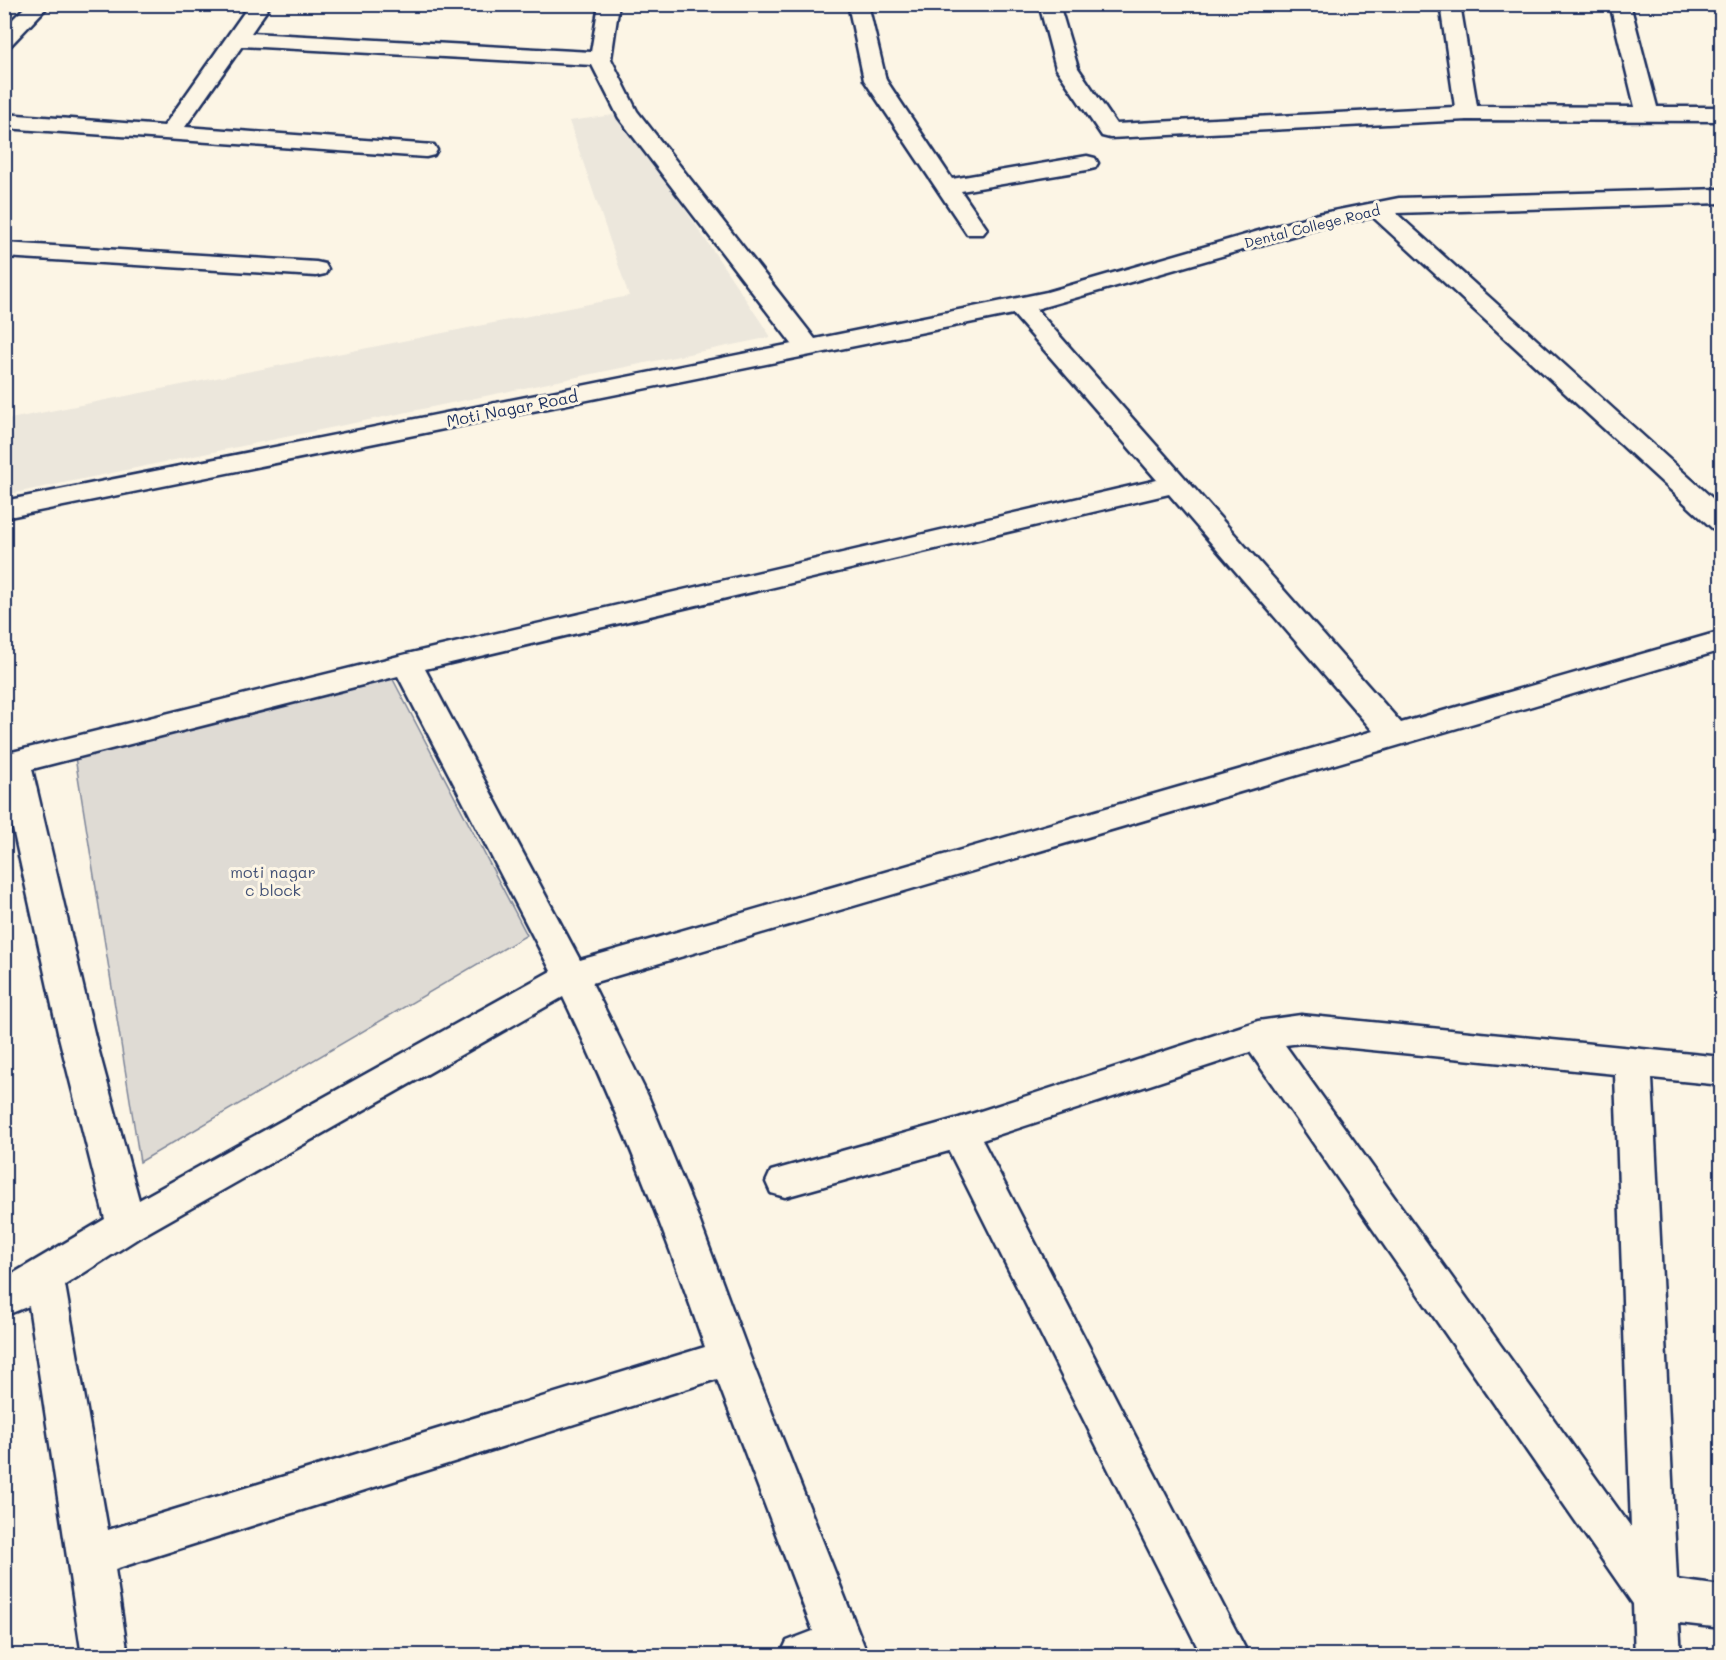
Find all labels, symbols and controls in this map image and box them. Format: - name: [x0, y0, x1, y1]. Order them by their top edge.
- street label: Dental College Road: [1242, 200, 1382, 252]
- street label: Moti Nagar Road: [445, 385, 579, 431]
- park label: moti nagar c block: [230, 861, 316, 900]

